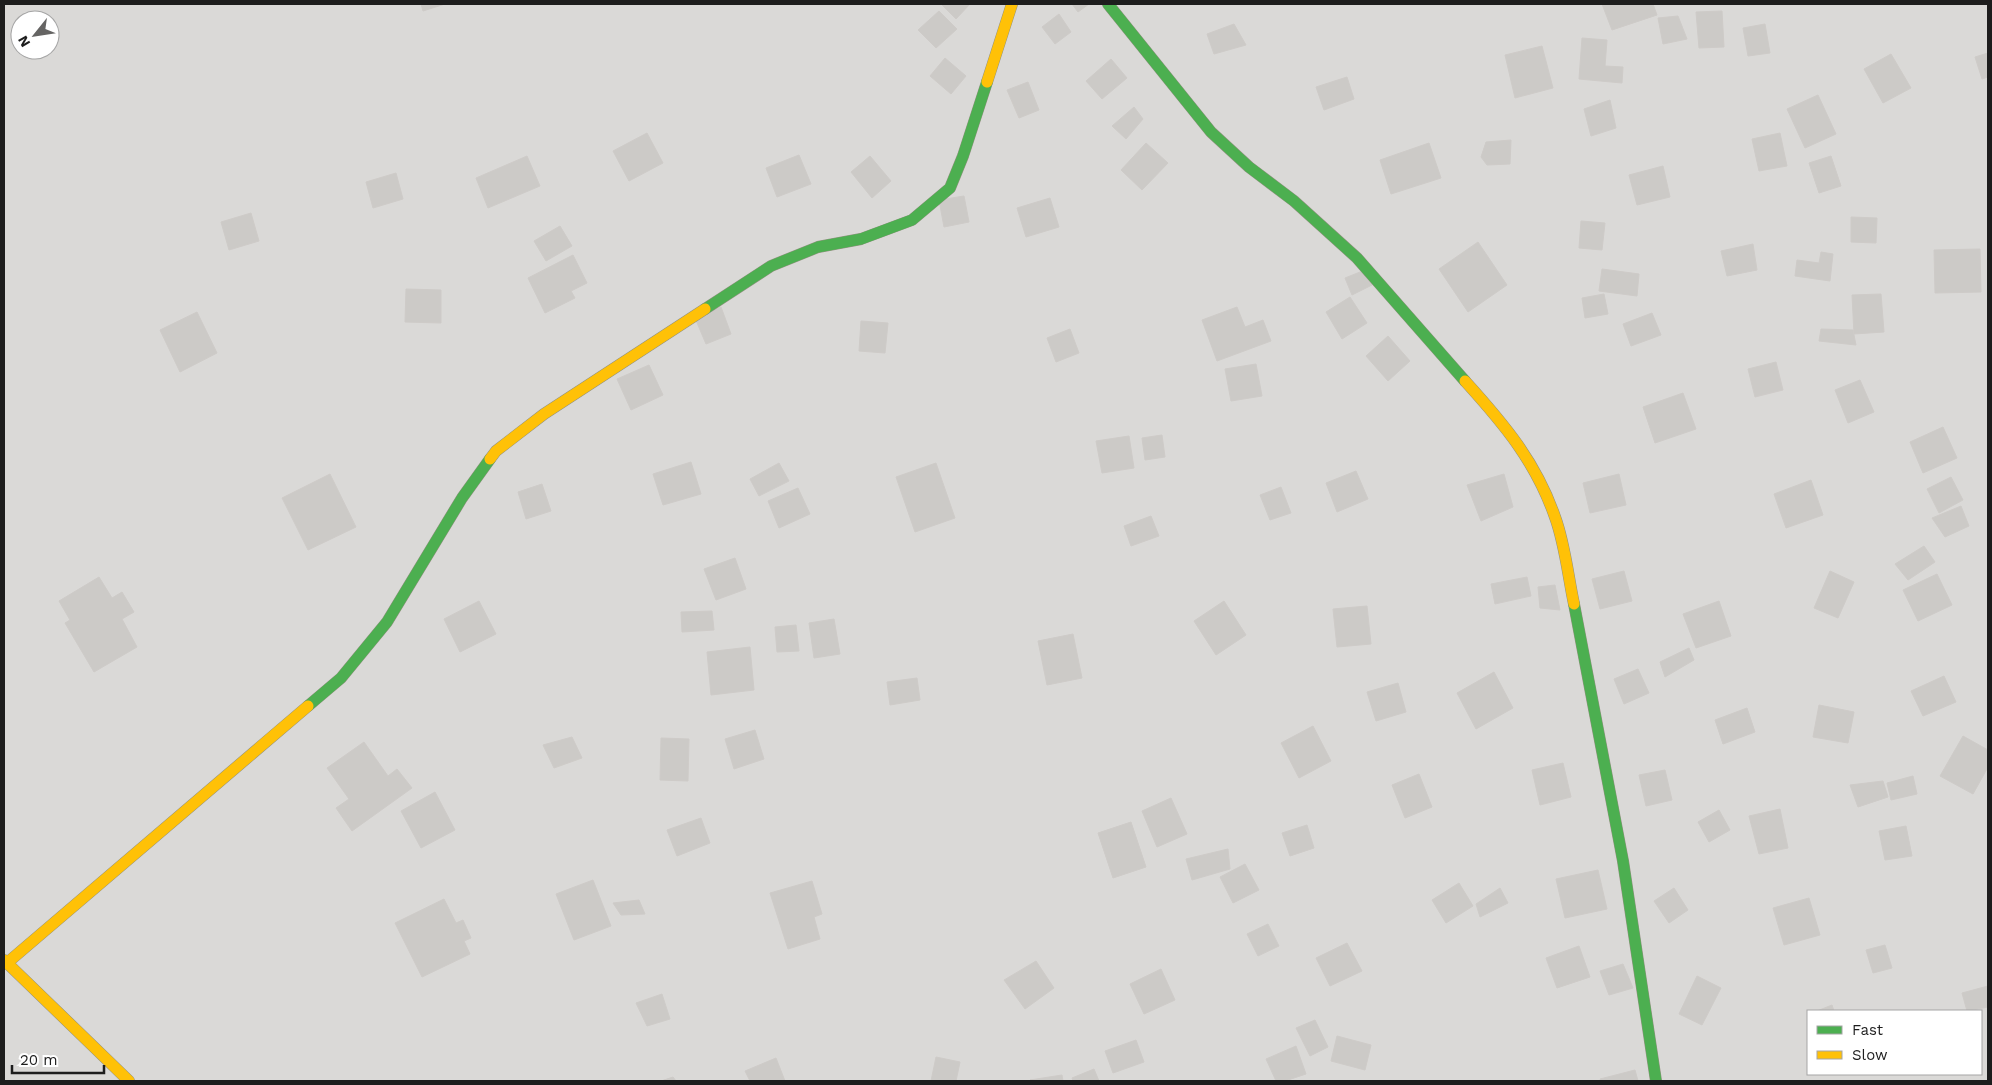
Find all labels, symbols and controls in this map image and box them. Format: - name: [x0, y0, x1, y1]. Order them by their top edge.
- north arrow: [10, 10, 60, 60]
- text: N: [14, 33, 33, 50]
- legend: [1807, 1010, 1982, 1075]
- text: Fast: [1852, 1021, 1884, 1039]
- scale bar: [12, 1042, 105, 1074]
- text: Slow: [1852, 1046, 1888, 1064]
- text: 20 m: [20, 1051, 58, 1069]

